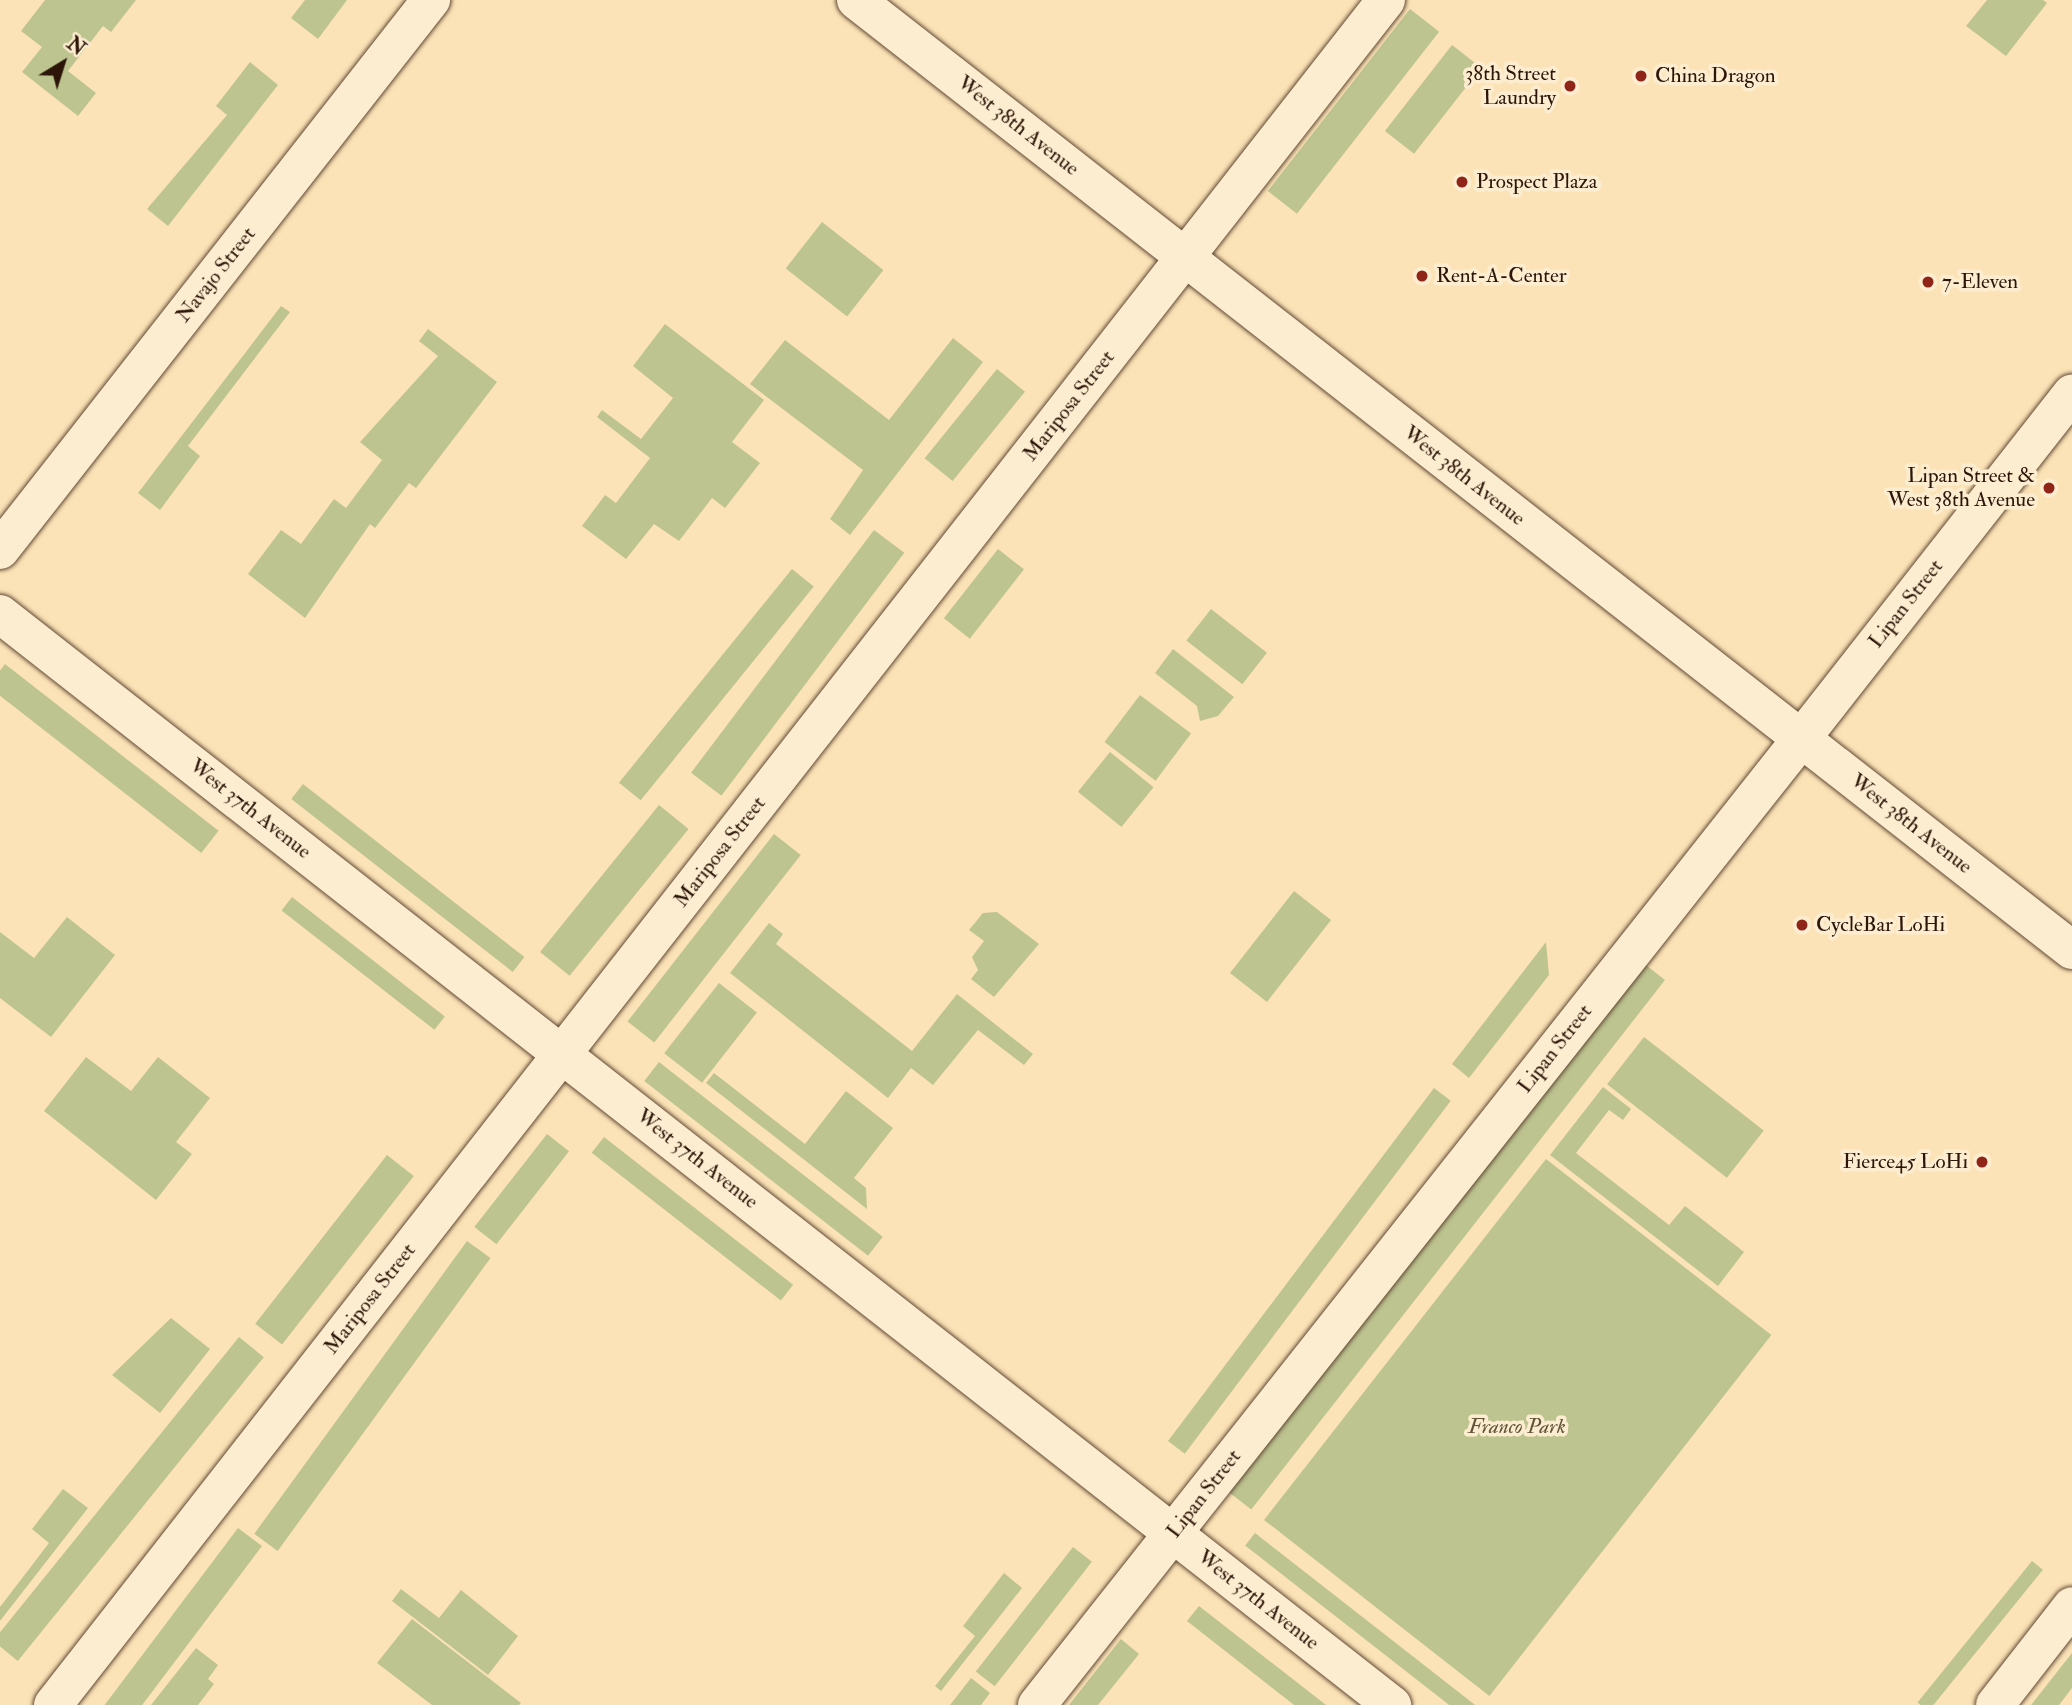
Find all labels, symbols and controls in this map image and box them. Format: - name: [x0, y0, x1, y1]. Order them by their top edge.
- north arrow: [28, 28, 98, 98]
- text: N: [62, 32, 90, 61]
- place label: 38th Street Laundry: [1465, 61, 1556, 111]
- place label: China Dragon: [1655, 63, 1776, 89]
- marker: China Dragon: [1633, 68, 1649, 84]
- street label: West 38th Avenue: [952, 71, 1084, 181]
- marker: 38th Street Laundry: [1562, 78, 1578, 94]
- place label: Prospect Plaza: [1476, 169, 1597, 195]
- marker: Prospect Plaza: [1454, 174, 1470, 190]
- street label: Navajo Street: [171, 222, 261, 328]
- place label: Rent-A-Center: [1436, 263, 1567, 289]
- marker: Rent-A-Center: [1414, 268, 1430, 284]
- place label: 7-Eleven: [1942, 269, 2018, 295]
- marker: 7-Eleven: [1920, 274, 1936, 290]
- street label: Mariposa Street: [1018, 346, 1120, 466]
- street label: West 38th Avenue: [1398, 421, 1530, 531]
- place label: Lipan Street & West 38th Avenue: [1887, 463, 2035, 513]
- marker: Lipan Street & West 38th Avenue: [2041, 480, 2057, 496]
- street label: Lipan Street: [1863, 555, 1949, 653]
- street label: West 37th Avenue: [184, 754, 316, 864]
- street label: West 38th Avenue: [1845, 769, 1977, 879]
- street label: Mariposa Street: [669, 792, 771, 912]
- place label: CycleBar LoHi: [1816, 912, 1945, 938]
- marker: CycleBar LoHi: [1794, 917, 1810, 933]
- street label: Lipan Street: [1512, 1000, 1598, 1098]
- street label: West 37th Avenue: [631, 1104, 763, 1214]
- place label: Fierce45 LoHi: [1843, 1149, 1968, 1175]
- marker: Fierce45 LoHi: [1974, 1154, 1990, 1170]
- street label: Mariposa Street: [319, 1239, 421, 1359]
- park label: Franco Park: [1468, 1414, 1566, 1440]
- street label: Lipan Street: [1161, 1445, 1247, 1543]
- street label: West 37th Avenue: [1192, 1545, 1324, 1655]

